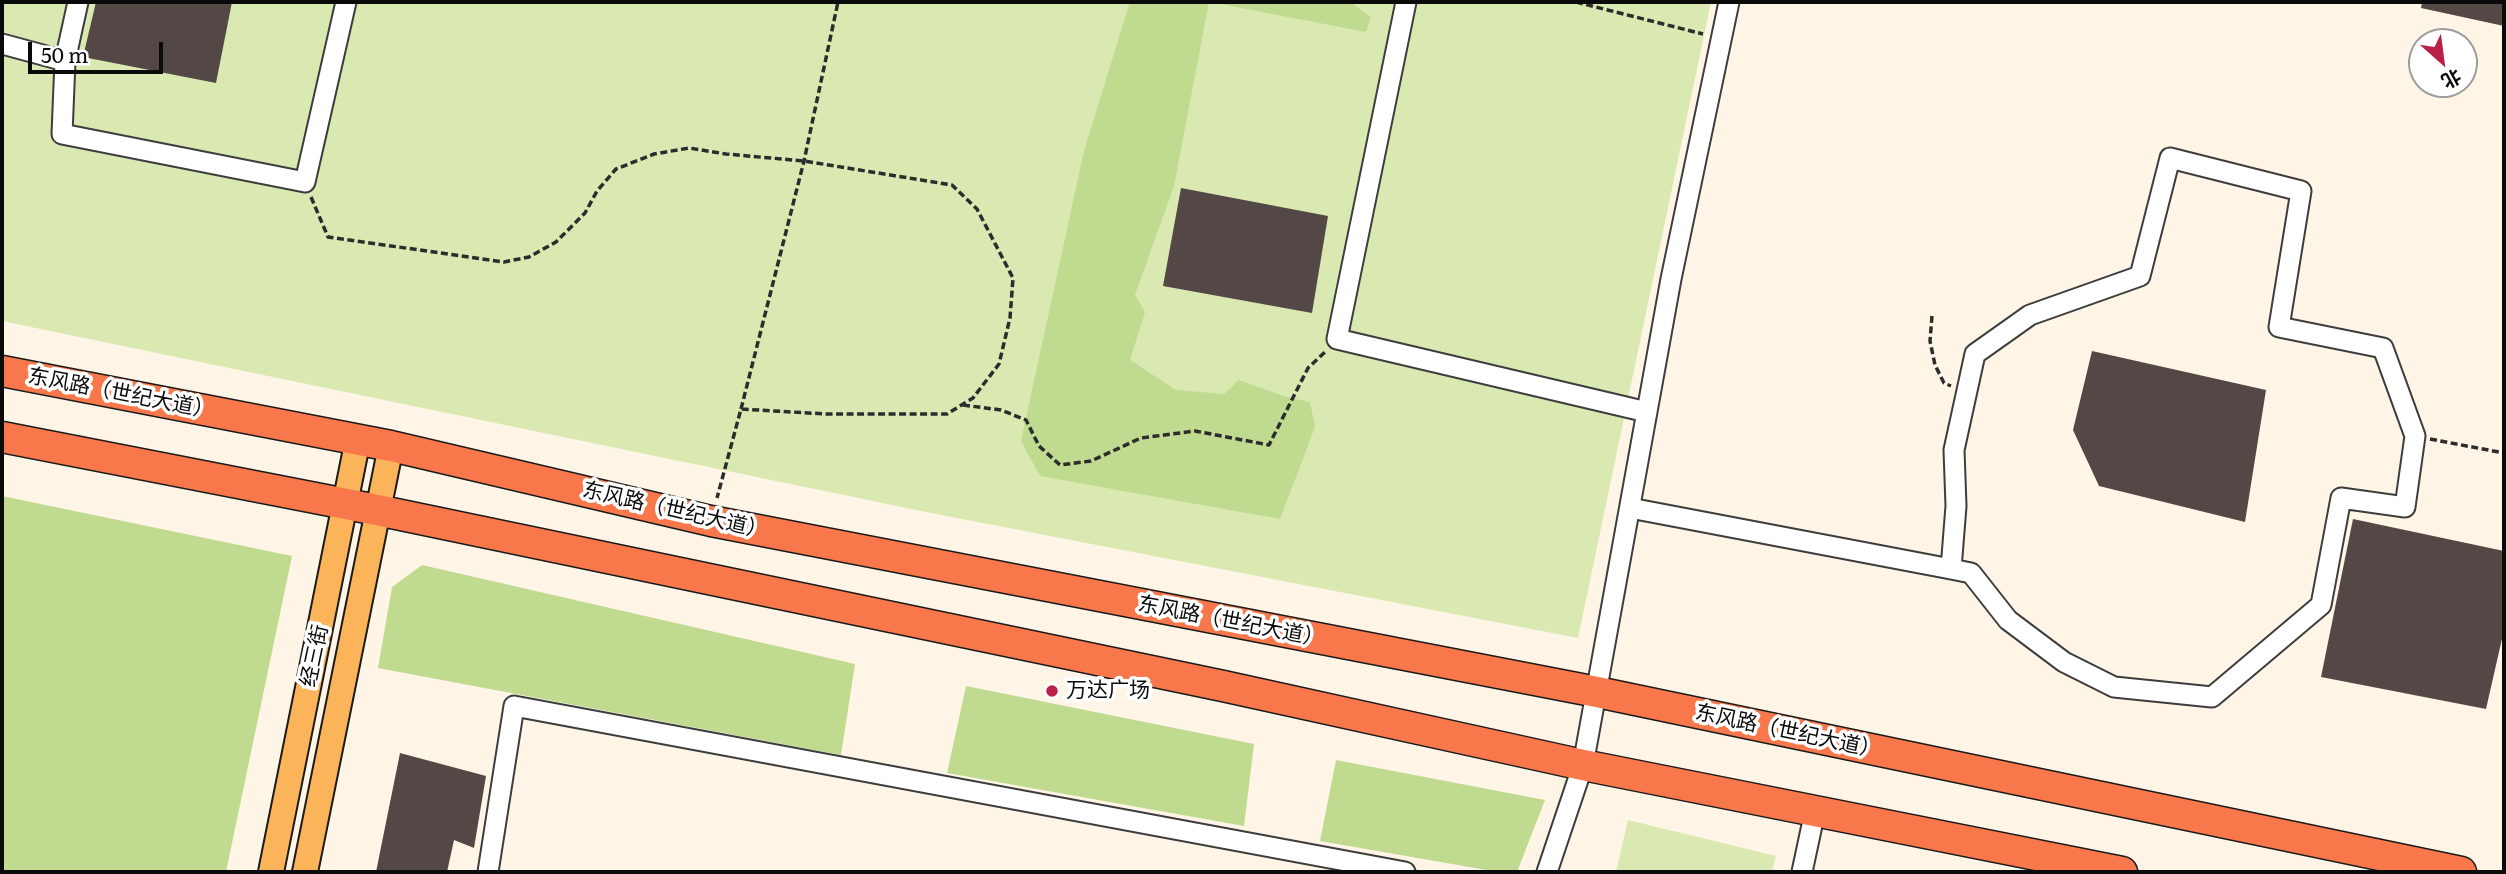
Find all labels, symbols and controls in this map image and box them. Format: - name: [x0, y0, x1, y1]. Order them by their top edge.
- scale bar: [32, 28, 166, 72]
- north arrow: [2408, 28, 2478, 98]
- text: 50 m: [41, 38, 88, 69]
- text: 北: [2437, 63, 2467, 97]
- street label: 东风路（世纪大道）: [26, 364, 216, 424]
- street label: 东风路（世纪大道）: [580, 477, 770, 545]
- street label: 东风路（世纪大道）: [1136, 592, 1326, 652]
- street label: 经三街: [296, 623, 334, 689]
- place label: 万达广场: [1066, 678, 1150, 704]
- marker: 万达广场: [1044, 683, 1060, 699]
- street label: 东风路（世纪大道）: [1693, 700, 1883, 764]

